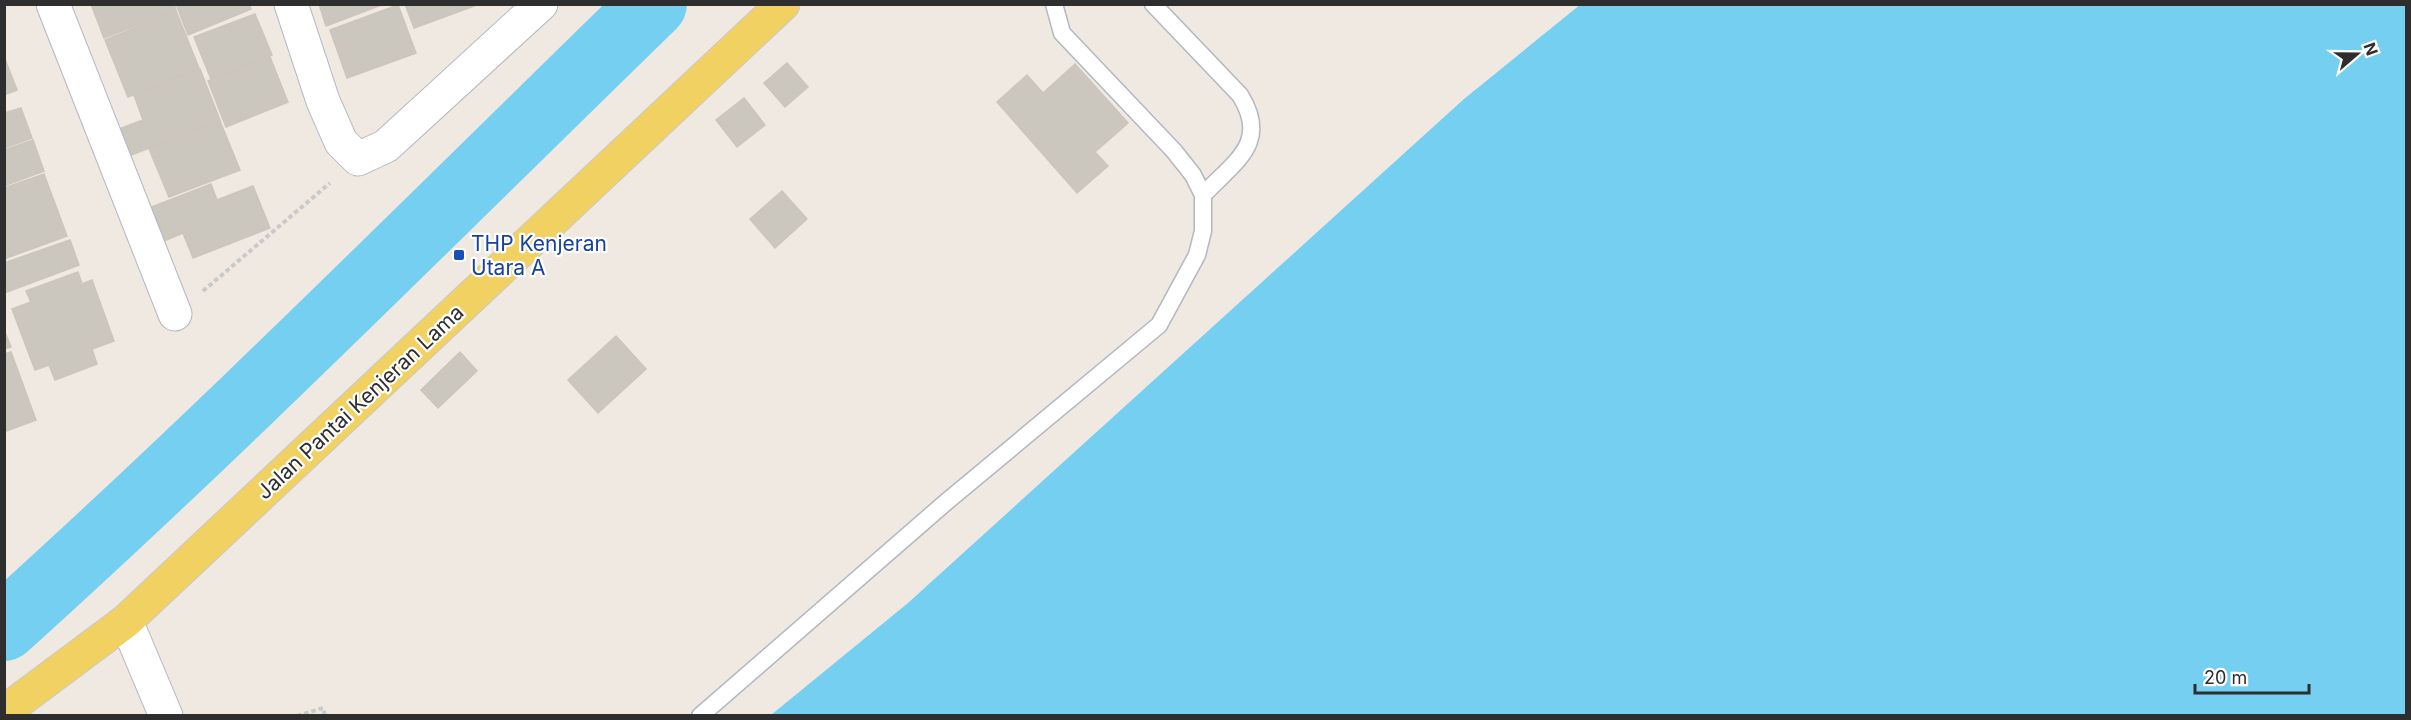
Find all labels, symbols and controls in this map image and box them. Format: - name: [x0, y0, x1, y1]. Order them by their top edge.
- north arrow: [2327, 24, 2387, 84]
- text: N: [2360, 40, 2383, 58]
- place label: THP Kenjeran Utara A: [471, 231, 607, 280]
- marker: THP Kenjeran Utara A: [452, 248, 466, 262]
- street label: Jalan Pantai Kenjeran Lama: [251, 300, 469, 504]
- scale bar: [2195, 657, 2309, 695]
- text: 20 m: [2204, 667, 2247, 688]

